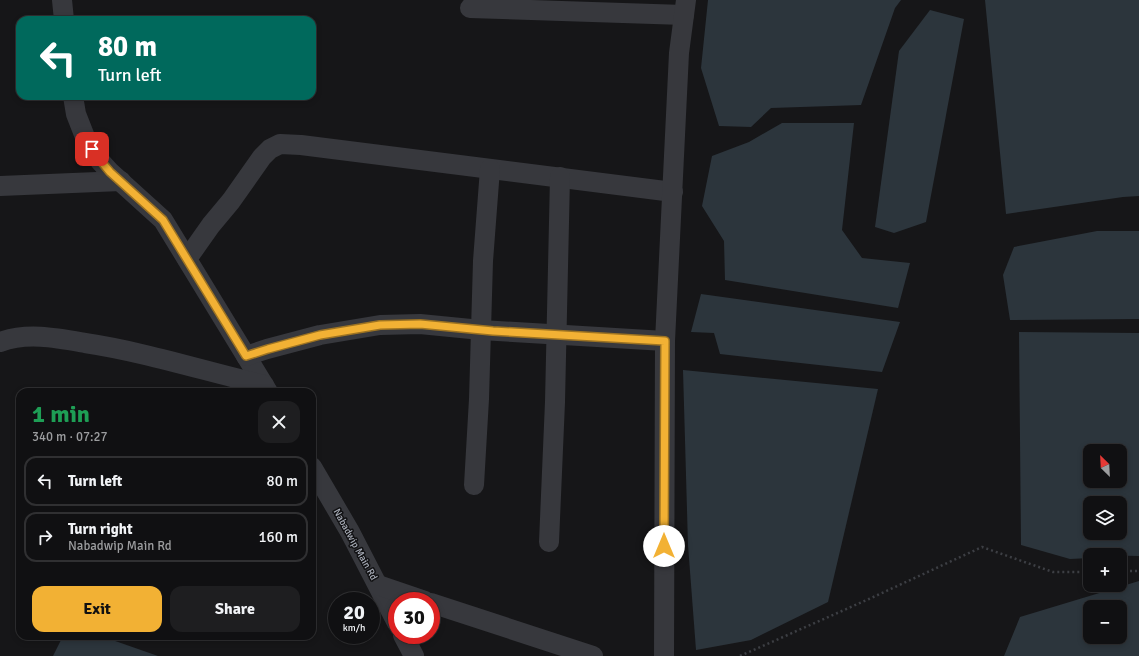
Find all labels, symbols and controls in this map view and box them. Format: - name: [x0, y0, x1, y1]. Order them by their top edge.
- text: 80 m: [98, 30, 157, 64]
- icon: left: [32, 32, 84, 84]
- text: Turn left: [98, 64, 161, 86]
- pin: [75, 132, 109, 166]
- icon: arrive: [81, 138, 103, 160]
- text: 1 min: [32, 399, 90, 429]
- button: close: [258, 401, 300, 443]
- text: 340 m · 07:27: [32, 429, 108, 445]
- north arrow: [1083, 444, 1127, 488]
- map controls: [1083, 444, 1127, 644]
- icon: left: [34, 470, 56, 492]
- text: Turn left: [68, 472, 122, 490]
- text: 80 m: [267, 472, 298, 490]
- button: layers: [1083, 496, 1127, 540]
- street label: Nabadwip Main Rd: [331, 507, 380, 582]
- text: Turn right: [68, 520, 133, 538]
- position arrow: [643, 525, 685, 567]
- icon: right: [34, 526, 56, 548]
- text: 160 m: [258, 528, 298, 546]
- text: Nabadwip Main Rd: [68, 538, 172, 554]
- button: +: [1083, 548, 1127, 592]
- button: Exit: [32, 586, 162, 632]
- button: Share: [170, 586, 300, 632]
- speed limit sign: 30: [388, 592, 440, 644]
- text: 20: [343, 600, 365, 625]
- button: −: [1083, 600, 1127, 644]
- text: km/h: [343, 622, 365, 634]

